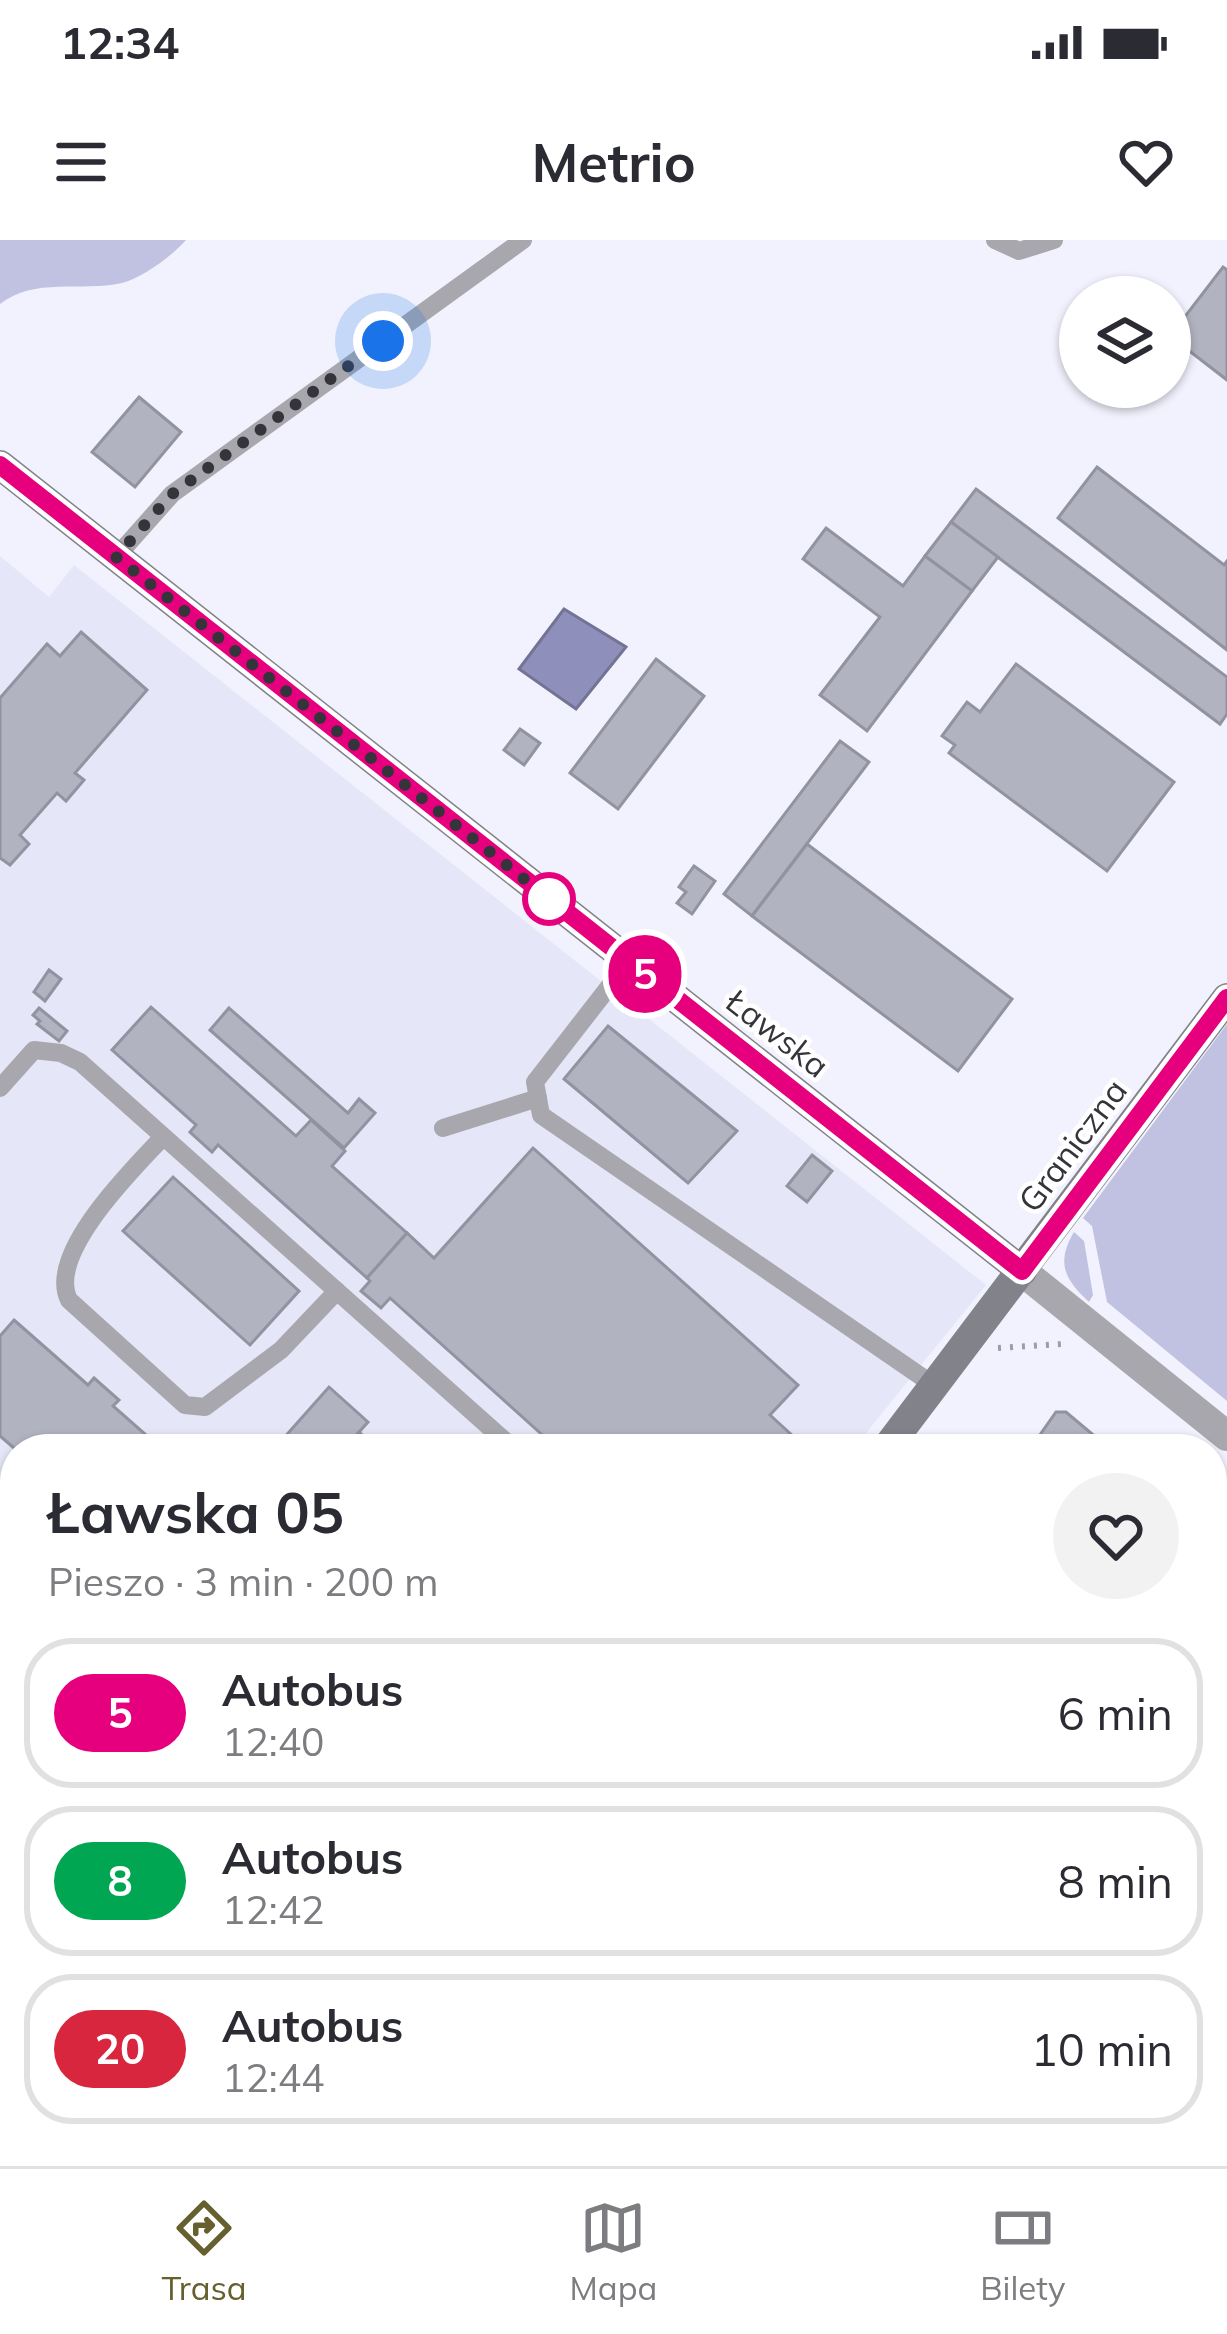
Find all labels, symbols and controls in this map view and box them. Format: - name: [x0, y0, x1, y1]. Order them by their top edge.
- text: 12:34: [60, 14, 179, 70]
- text: Metrio: [531, 128, 696, 196]
- icon: menu: [48, 129, 114, 195]
- icon: heart: [1113, 129, 1179, 195]
- map controls: [1059, 276, 1191, 408]
- button: layers: [1059, 276, 1191, 408]
- your location: [353, 311, 413, 371]
- unlabelled marker: [524, 874, 574, 924]
- line badge: 5: [606, 935, 684, 1013]
- text: 5: [632, 947, 658, 1000]
- street label: Ławska: [718, 980, 837, 1086]
- street label: Graniczna: [1009, 1071, 1135, 1219]
- button: heart: [1053, 1473, 1179, 1599]
- text: Ławska 05: [48, 1476, 344, 1547]
- text: Pieszo · 3 min · 200 m: [48, 1557, 438, 1606]
- text: Autobus: [222, 1661, 403, 1717]
- text: 6 min: [1058, 1685, 1173, 1741]
- text: 5: [107, 1686, 133, 1739]
- text: 12:40: [222, 1717, 325, 1766]
- text: Autobus: [222, 1829, 403, 1885]
- text: 8 min: [1058, 1853, 1173, 1909]
- text: 8: [107, 1854, 133, 1907]
- text: 12:42: [222, 1885, 325, 1934]
- text: Autobus: [222, 1997, 403, 2053]
- text: 10 min: [1031, 2021, 1173, 2077]
- text: 20: [95, 2022, 145, 2075]
- text: 12:44: [222, 2053, 325, 2102]
- tab: Trasa: [161, 2195, 247, 2308]
- tab: Mapa: [570, 2195, 657, 2308]
- tab: Bilety: [980, 2195, 1066, 2308]

